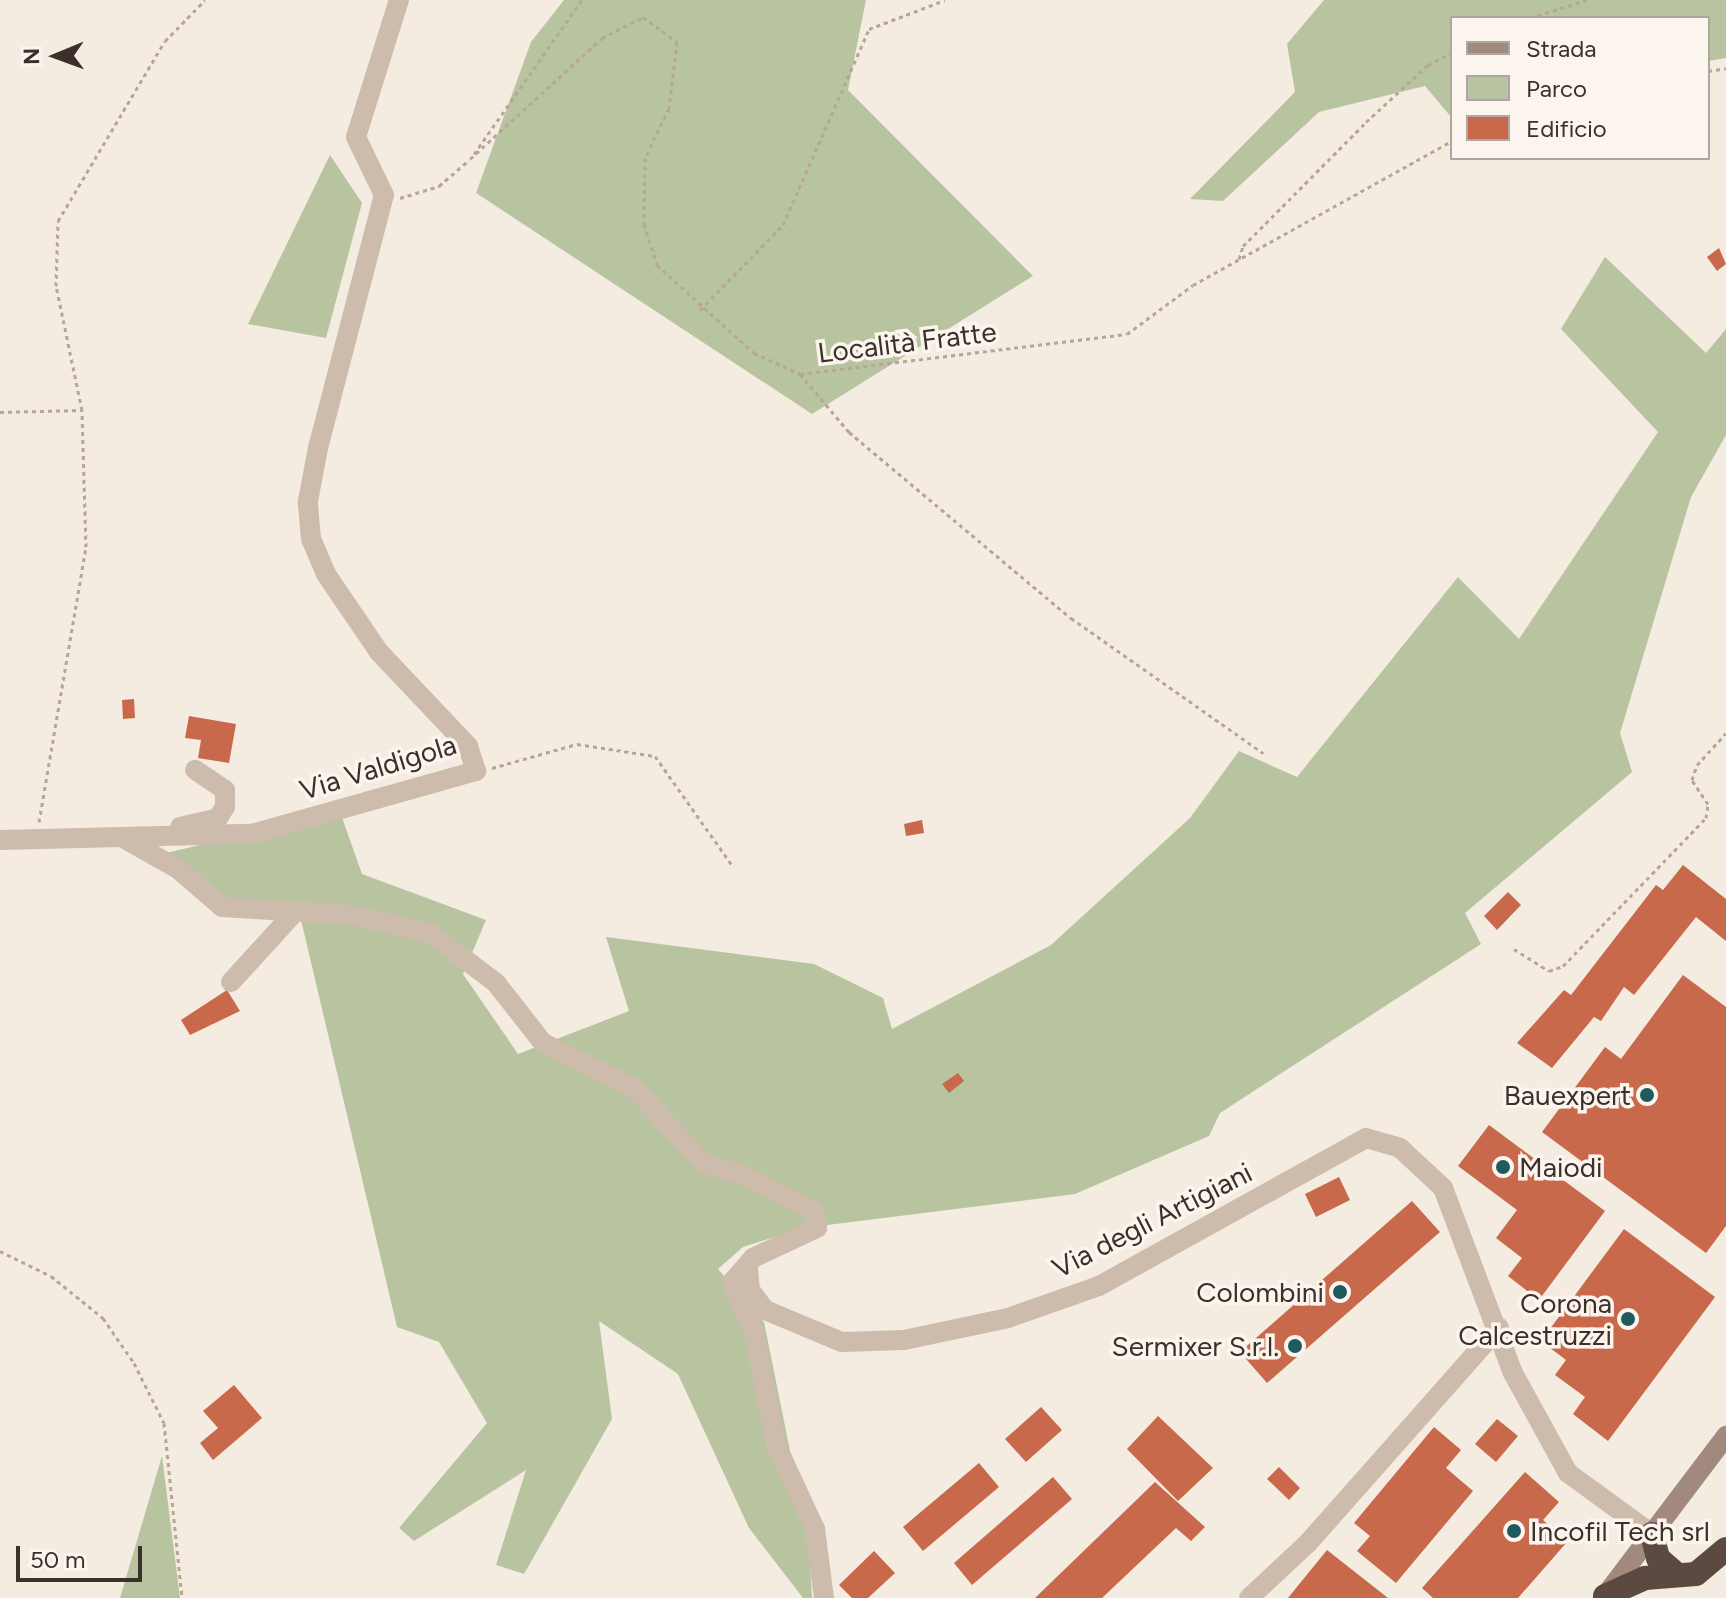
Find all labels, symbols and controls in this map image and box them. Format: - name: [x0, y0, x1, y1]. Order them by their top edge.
- north arrow: [16, 16, 96, 96]
- legend: [1450, 16, 1710, 160]
- text: Strada: [1526, 34, 1596, 63]
- text: N: [18, 48, 45, 65]
- text: Parco: [1526, 74, 1587, 103]
- text: Edificio: [1526, 114, 1607, 143]
- street label: Località Fratte: [816, 314, 998, 370]
- street label: Via Valdigola: [296, 727, 460, 807]
- place label: Bauexpert: [1504, 1078, 1631, 1112]
- marker: Bauexpert: [1638, 1086, 1656, 1104]
- place label: Maiodi: [1519, 1150, 1603, 1184]
- street label: Via degli Artigiani: [1047, 1155, 1257, 1285]
- marker: Maiodi: [1494, 1158, 1512, 1176]
- place label: Colombini: [1196, 1275, 1324, 1309]
- marker: Colombini: [1331, 1283, 1349, 1301]
- place label: Corona Calcestruzzi: [1458, 1286, 1612, 1352]
- marker: Corona Calcestruzzi: [1619, 1310, 1637, 1328]
- place label: Sermixer S.r.l.: [1112, 1329, 1279, 1363]
- marker: Sermixer S.r.l.: [1286, 1337, 1304, 1355]
- place label: Incofil Tech srl: [1530, 1514, 1710, 1548]
- marker: Incofil Tech srl: [1505, 1522, 1523, 1540]
- scale bar: [20, 1530, 146, 1580]
- text: 50 m: [30, 1545, 86, 1574]

